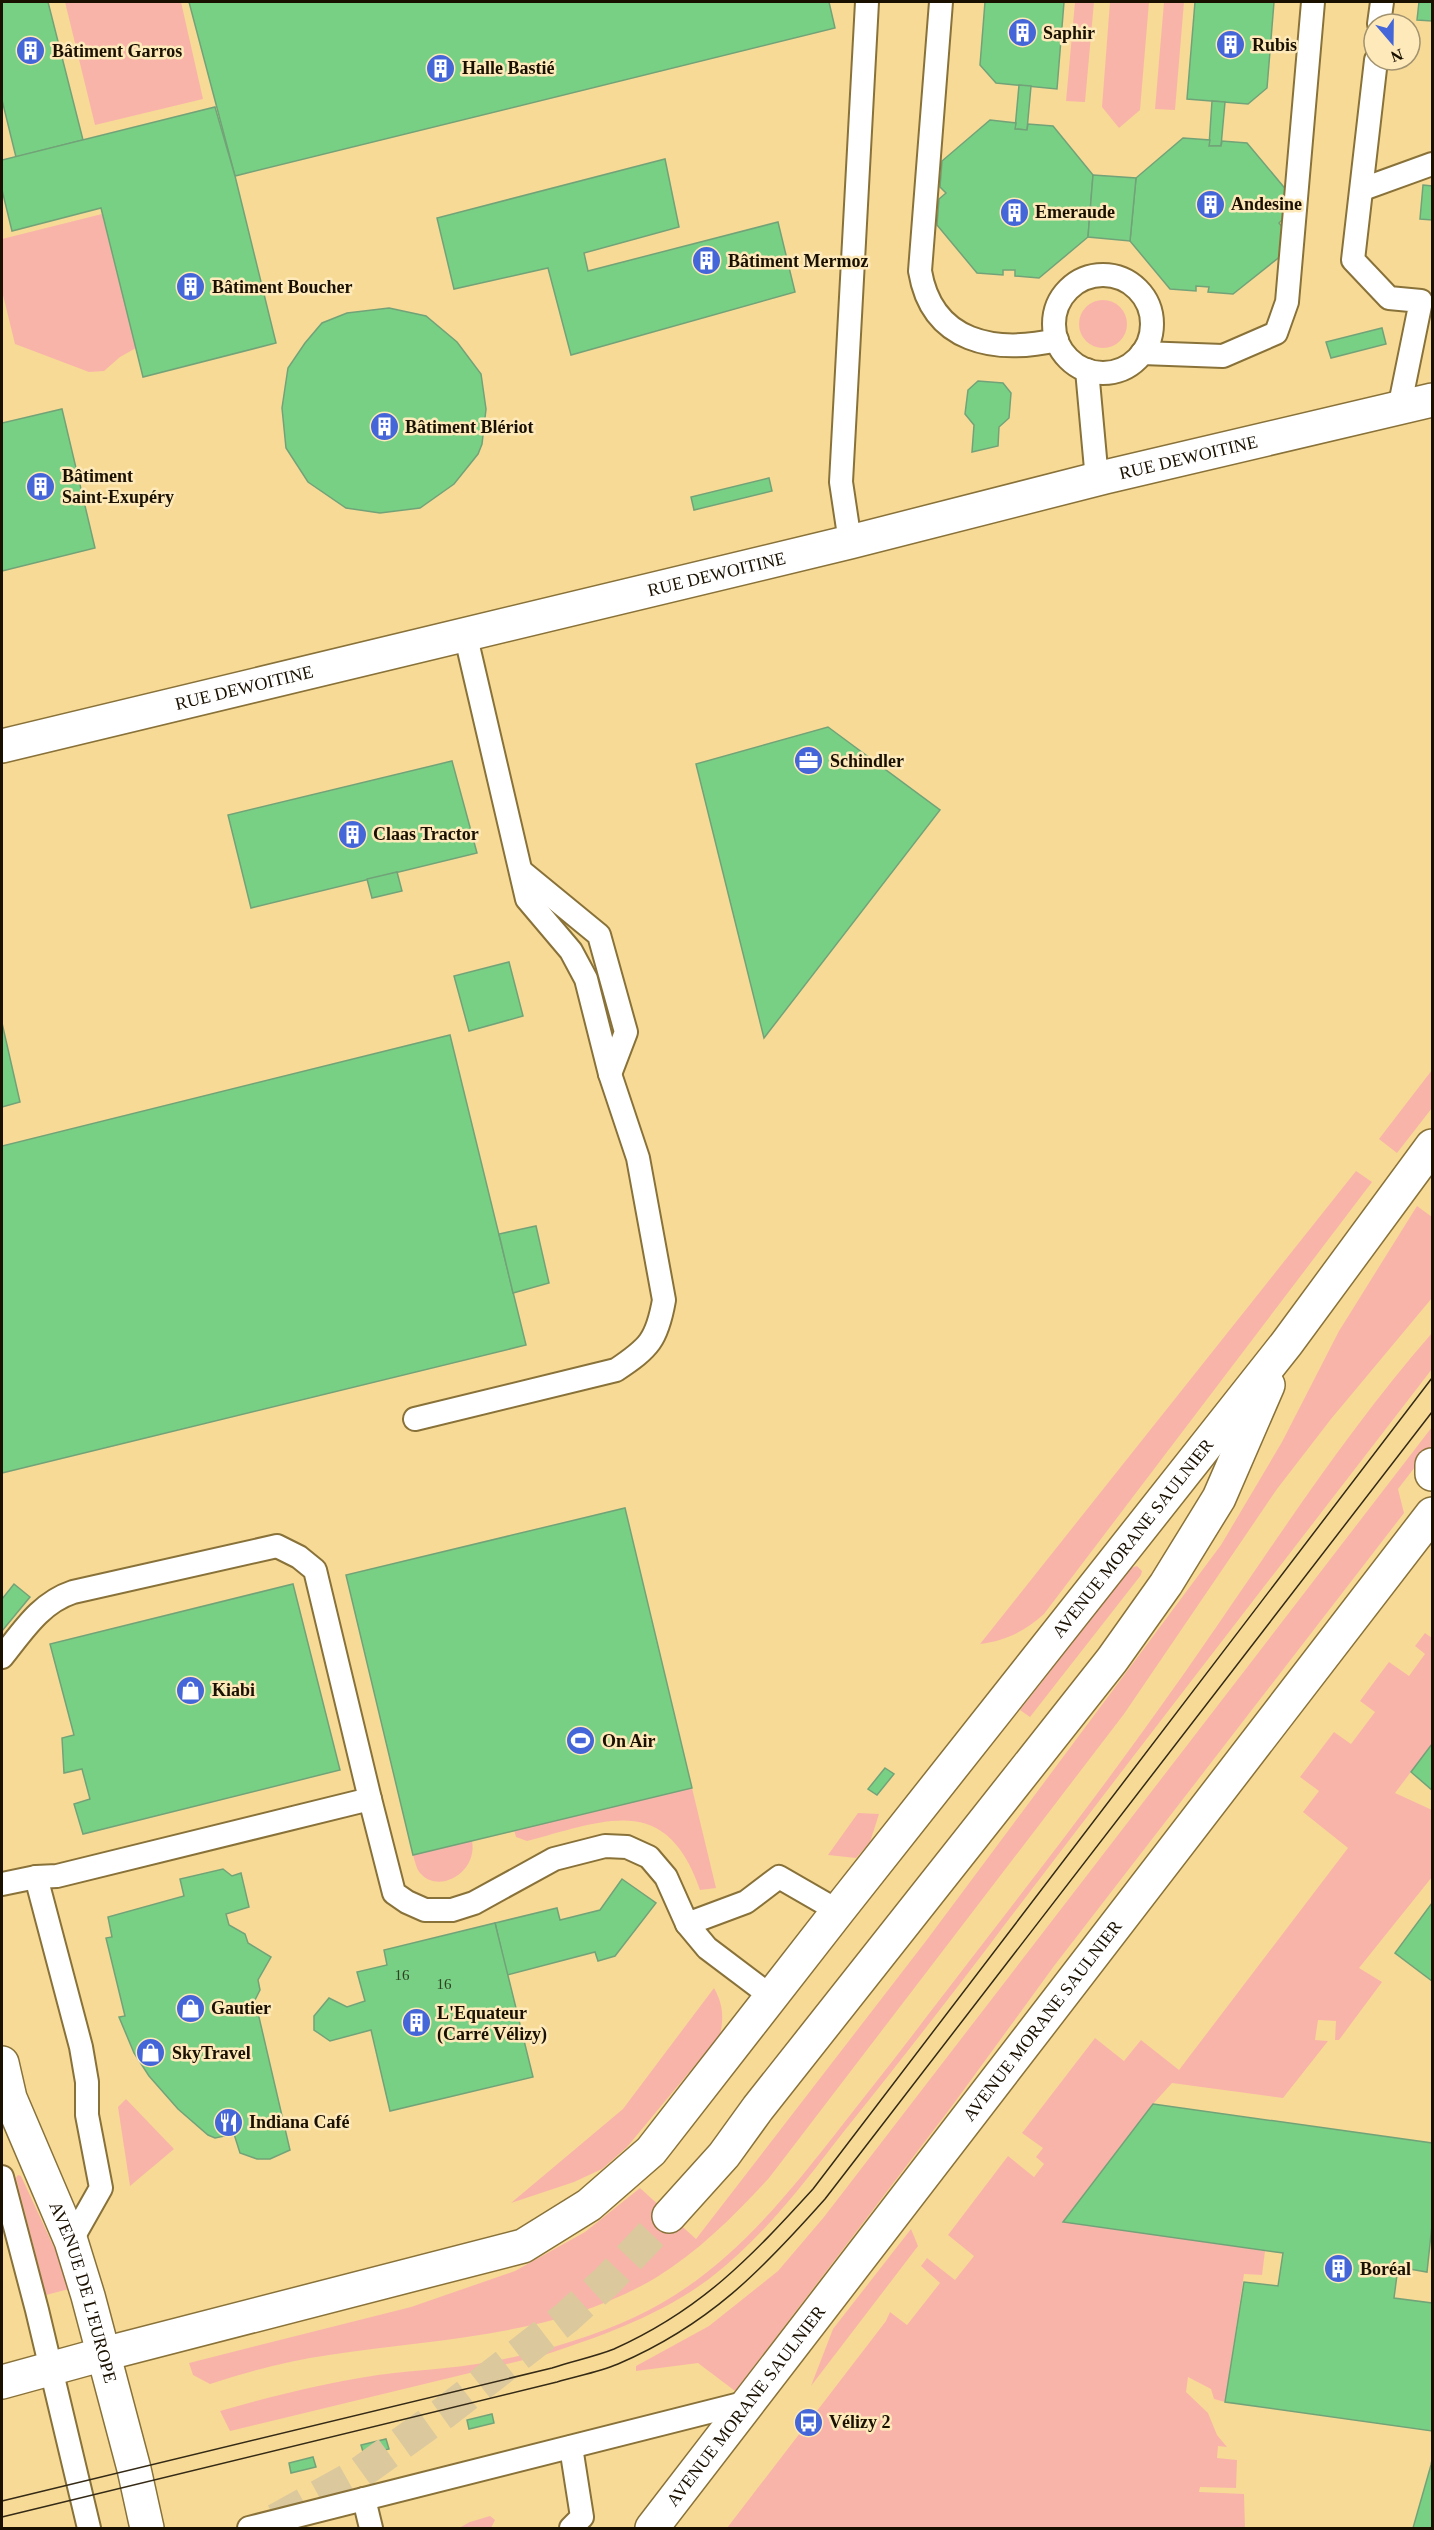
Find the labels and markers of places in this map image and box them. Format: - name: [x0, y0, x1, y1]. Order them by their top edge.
- building icon: Saphir: [1006, 17, 1038, 49]
- place label: Saphir: [1043, 23, 1095, 43]
- building icon: Rubis: [1215, 29, 1247, 61]
- building icon: Bâtiment Garros: [15, 35, 47, 67]
- place label: Rubis: [1252, 35, 1297, 55]
- place label: Bâtiment Garros: [52, 41, 182, 61]
- building icon: Halle Bastié: [425, 52, 457, 84]
- place label: Halle Bastié: [462, 58, 555, 78]
- building icon: Andesine: [1194, 188, 1226, 220]
- place label: Andesine: [1231, 194, 1302, 214]
- building icon: Emeraude: [998, 196, 1030, 228]
- place label: Emeraude: [1035, 202, 1115, 222]
- building icon: Bâtiment Mermoz: [691, 245, 723, 277]
- place label: Bâtiment Mermoz: [728, 251, 868, 271]
- building icon: Bâtiment Boucher: [175, 271, 207, 303]
- place label: Bâtiment Boucher: [212, 277, 352, 297]
- building icon: Bâtiment Blériot: [368, 411, 400, 443]
- place label: Bâtiment Blériot: [405, 417, 533, 437]
- place label: Bâtiment Saint-Exupéry: [62, 466, 174, 507]
- building icon: Bâtiment Saint-Exupéry: [25, 470, 57, 502]
- office icon: Schindler: [793, 745, 825, 777]
- place label: Schindler: [830, 751, 904, 771]
- building icon: Claas Tractor: [336, 818, 368, 850]
- place label: Claas Tractor: [373, 824, 479, 844]
- shop icon: Kiabi: [175, 1674, 207, 1706]
- place label: Kiabi: [212, 1680, 255, 1700]
- sports icon: On Air: [565, 1725, 597, 1757]
- place label: On Air: [602, 1731, 656, 1751]
- shop icon: Gautier: [174, 1992, 206, 2024]
- place label: Gautier: [211, 1998, 271, 2018]
- place label: L'Equateur (Carré Vélizy): [437, 2003, 547, 2045]
- building icon: L'Equateur (Carré Vélizy): [400, 2007, 432, 2039]
- shop icon: SkyTravel: [135, 2037, 167, 2069]
- place label: SkyTravel: [172, 2043, 251, 2063]
- restaurant icon: Indiana Café: [212, 2106, 244, 2138]
- place label: Indiana Café: [249, 2112, 350, 2132]
- building icon: Boréal: [1323, 2253, 1355, 2285]
- place label: Boréal: [1360, 2259, 1411, 2279]
- bus stop icon: Vélizy 2: [792, 2406, 824, 2438]
- place label: Vélizy 2: [829, 2412, 890, 2432]

